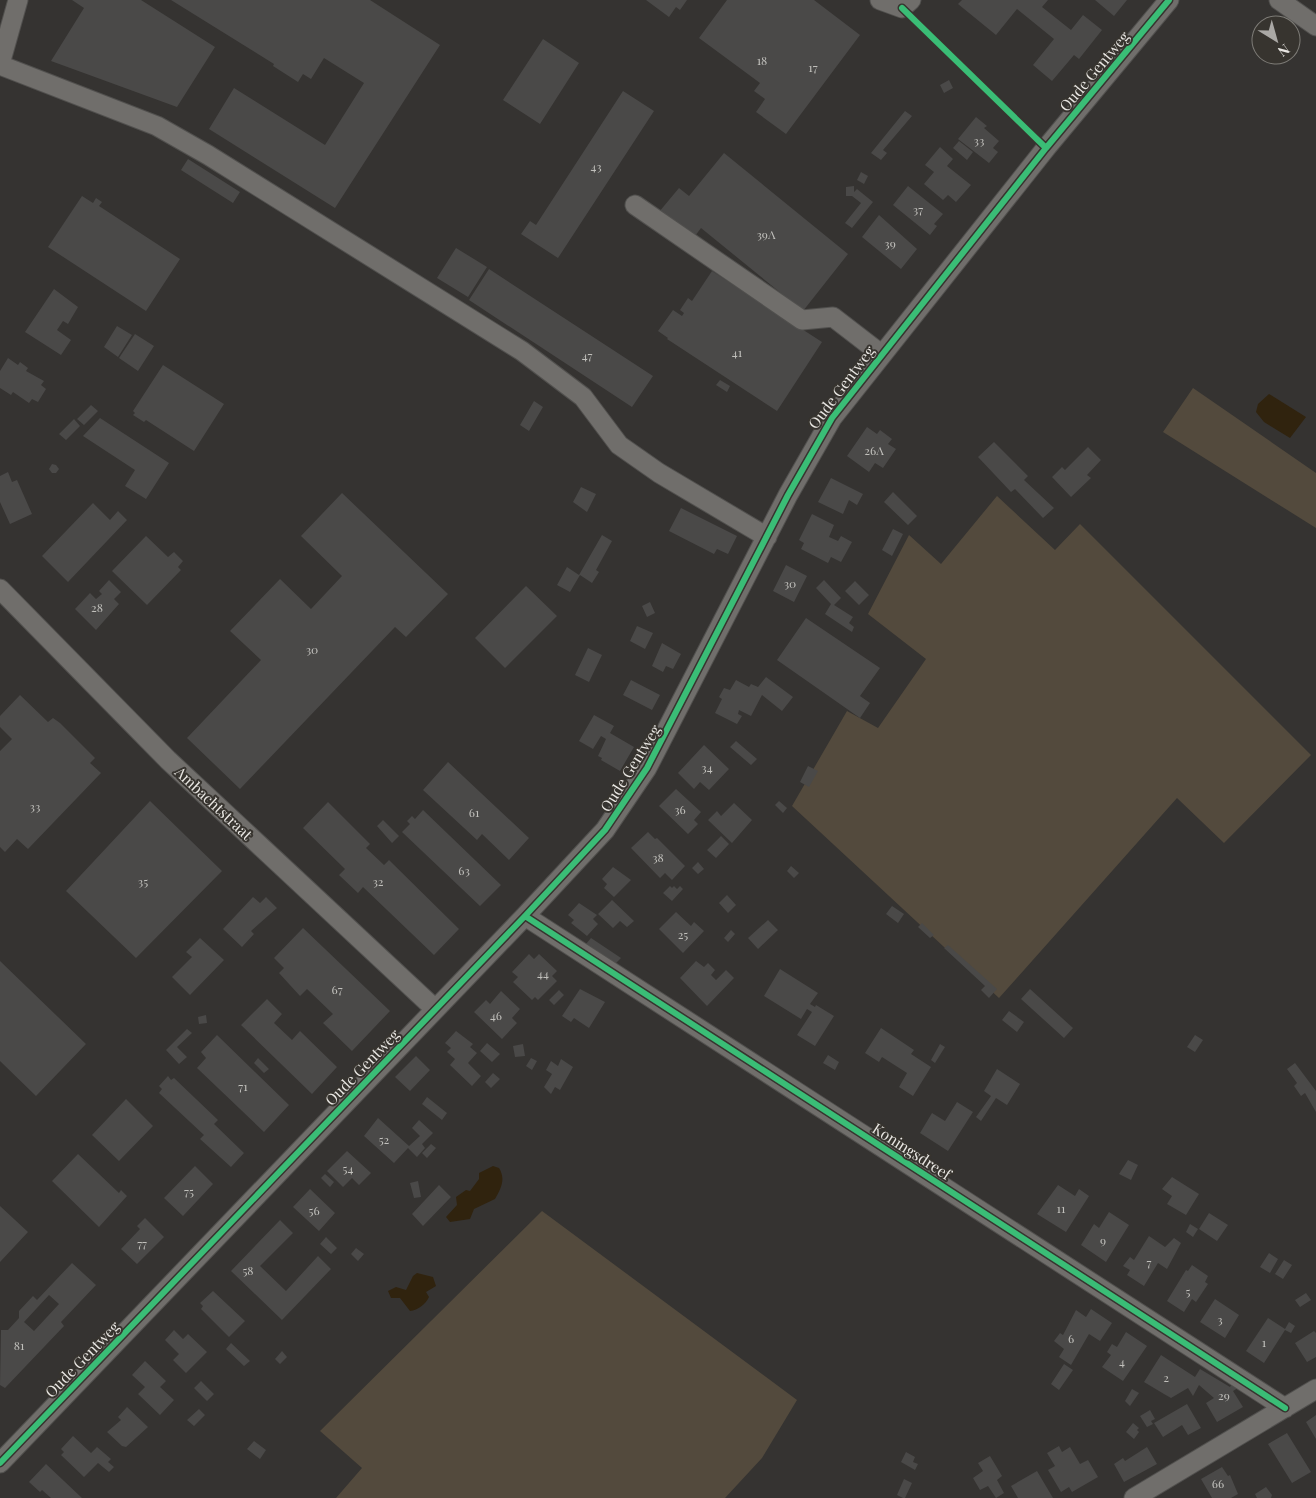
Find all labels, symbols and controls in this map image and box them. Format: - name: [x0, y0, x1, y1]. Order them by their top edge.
- north arrow: [1251, 15, 1301, 65]
- street label: Oude Gentweg: [1054, 27, 1134, 115]
- text: N: [1274, 40, 1294, 61]
- house number: 18: [757, 52, 767, 68]
- house number: 17: [808, 59, 818, 75]
- house number: 33: [974, 132, 984, 148]
- house number: 43: [590, 158, 602, 174]
- house number: 37: [913, 201, 923, 217]
- house number: 39A: [756, 226, 776, 242]
- house number: 39: [884, 235, 896, 251]
- street label: Oude Gentweg: [803, 341, 879, 433]
- house number: 41: [732, 344, 743, 360]
- house number: 47: [582, 347, 592, 363]
- house number: 26A: [864, 442, 884, 458]
- house number: 30: [784, 575, 796, 591]
- house number: 28: [91, 599, 103, 615]
- house number: 30: [306, 641, 318, 657]
- street label: Oude Gentweg: [595, 721, 665, 815]
- house number: 34: [701, 759, 713, 775]
- street label: Ambachtstraat: [170, 761, 258, 845]
- house number: 33: [30, 798, 40, 814]
- house number: 36: [674, 801, 686, 817]
- house number: 61: [469, 804, 480, 820]
- house number: 38: [652, 849, 664, 865]
- house number: 63: [458, 862, 470, 878]
- house number: 35: [138, 873, 148, 889]
- house number: 32: [372, 873, 384, 889]
- house number: 25: [678, 926, 688, 942]
- house number: 44: [537, 965, 549, 981]
- house number: 67: [331, 981, 343, 997]
- house number: 46: [490, 1007, 502, 1023]
- street label: Oude Gentweg: [320, 1024, 404, 1110]
- house number: 71: [238, 1078, 248, 1094]
- street label: Koningsdreef: [869, 1118, 956, 1184]
- house number: 52: [379, 1131, 390, 1147]
- house number: 54: [343, 1160, 354, 1176]
- house number: 75: [184, 1183, 194, 1199]
- house number: 11: [1057, 1200, 1066, 1216]
- house number: 56: [308, 1202, 320, 1218]
- house number: 9: [1100, 1232, 1106, 1248]
- house number: 77: [137, 1235, 147, 1251]
- house number: 7: [1147, 1254, 1152, 1270]
- house number: 58: [242, 1262, 254, 1278]
- house number: 5: [1186, 1283, 1191, 1299]
- house number: 3: [1217, 1311, 1223, 1327]
- street label: Oude Gentweg: [40, 1316, 124, 1402]
- house number: 6: [1068, 1330, 1074, 1346]
- house number: 1: [1262, 1334, 1267, 1350]
- house number: 81: [14, 1337, 25, 1353]
- house number: 4: [1119, 1353, 1125, 1369]
- house number: 2: [1163, 1369, 1169, 1385]
- house number: 29: [1218, 1387, 1230, 1403]
- house number: 66: [1212, 1475, 1224, 1491]

